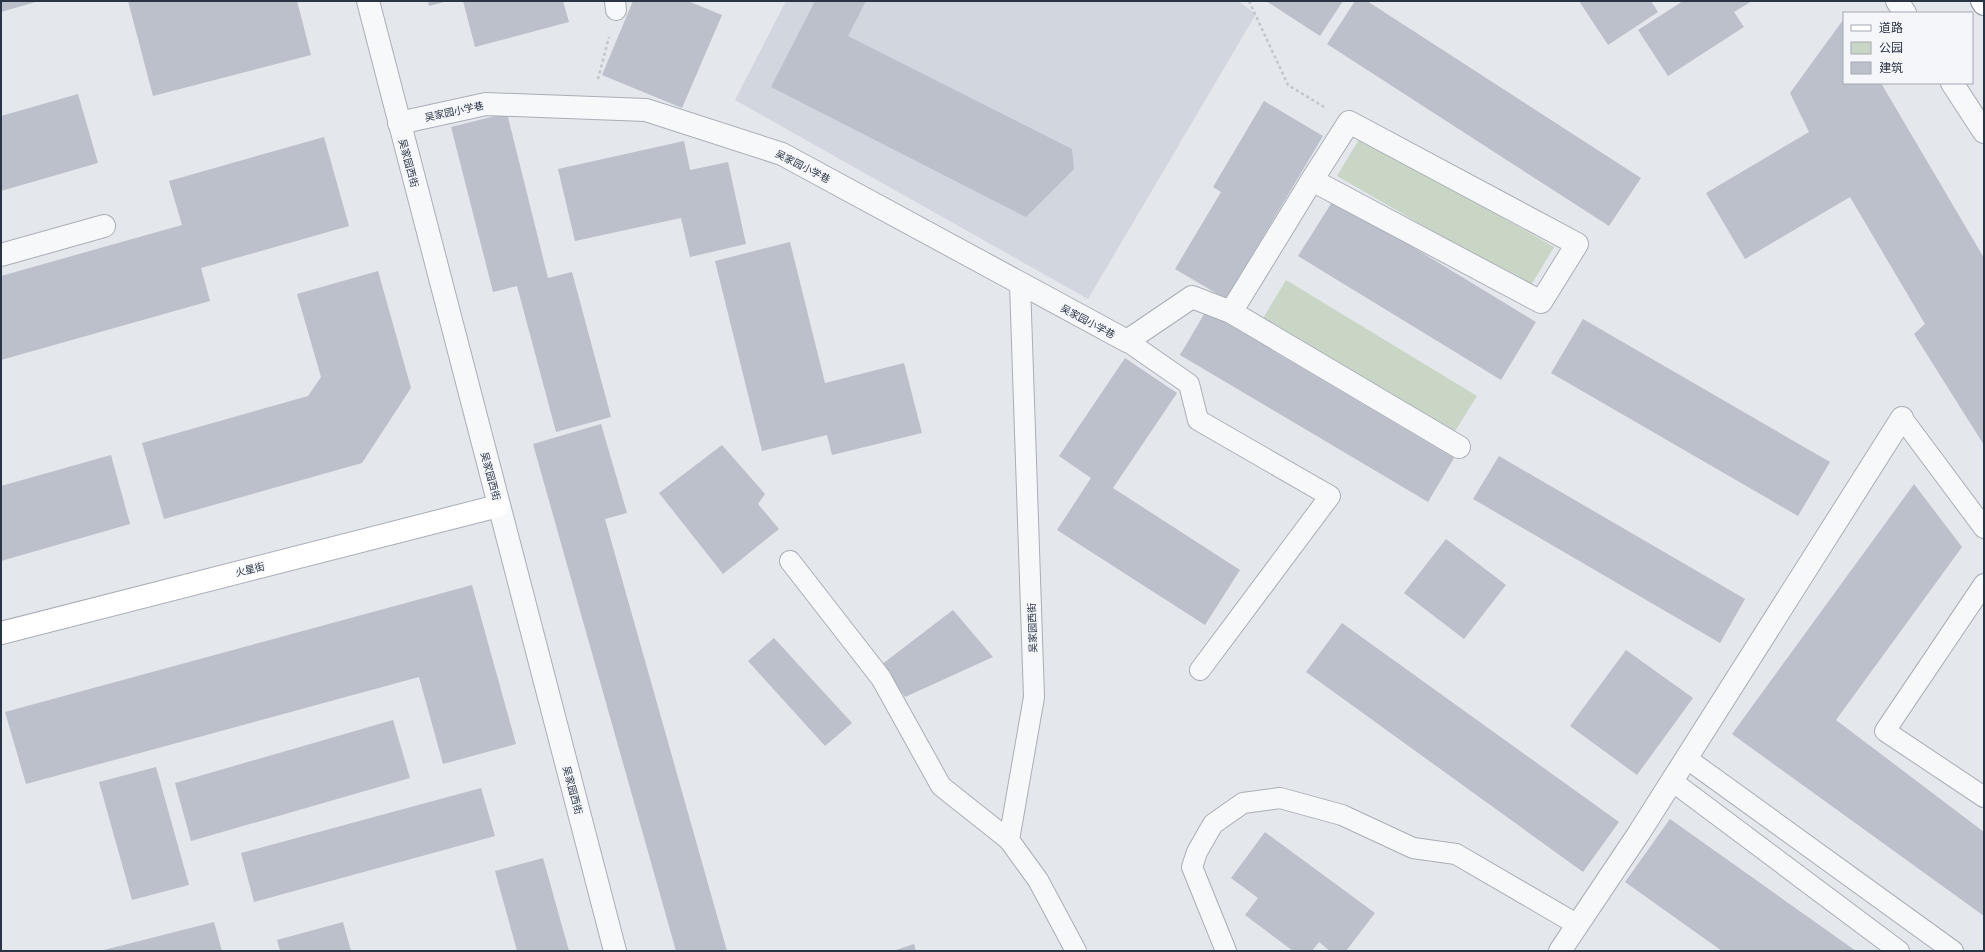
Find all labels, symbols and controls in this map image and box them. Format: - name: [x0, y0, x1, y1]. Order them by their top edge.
- legend: [1843, 12, 1973, 84]
- text: 道路: [1879, 20, 1903, 35]
- text: 公园: [1879, 40, 1903, 55]
- text: 建筑: [1879, 60, 1903, 75]
- street label: 吴家园小学巷: [423, 99, 485, 123]
- street label: 吴家园西街: [397, 137, 421, 189]
- street label: 吴家园小学巷: [774, 147, 832, 185]
- street label: 吴家园小学巷: [1059, 302, 1117, 340]
- street label: 吴家园西街: [479, 450, 503, 502]
- street label: 火星街: [234, 560, 266, 578]
- street label: 吴家园西街: [1025, 603, 1039, 653]
- street label: 吴家园西街: [561, 764, 585, 816]

